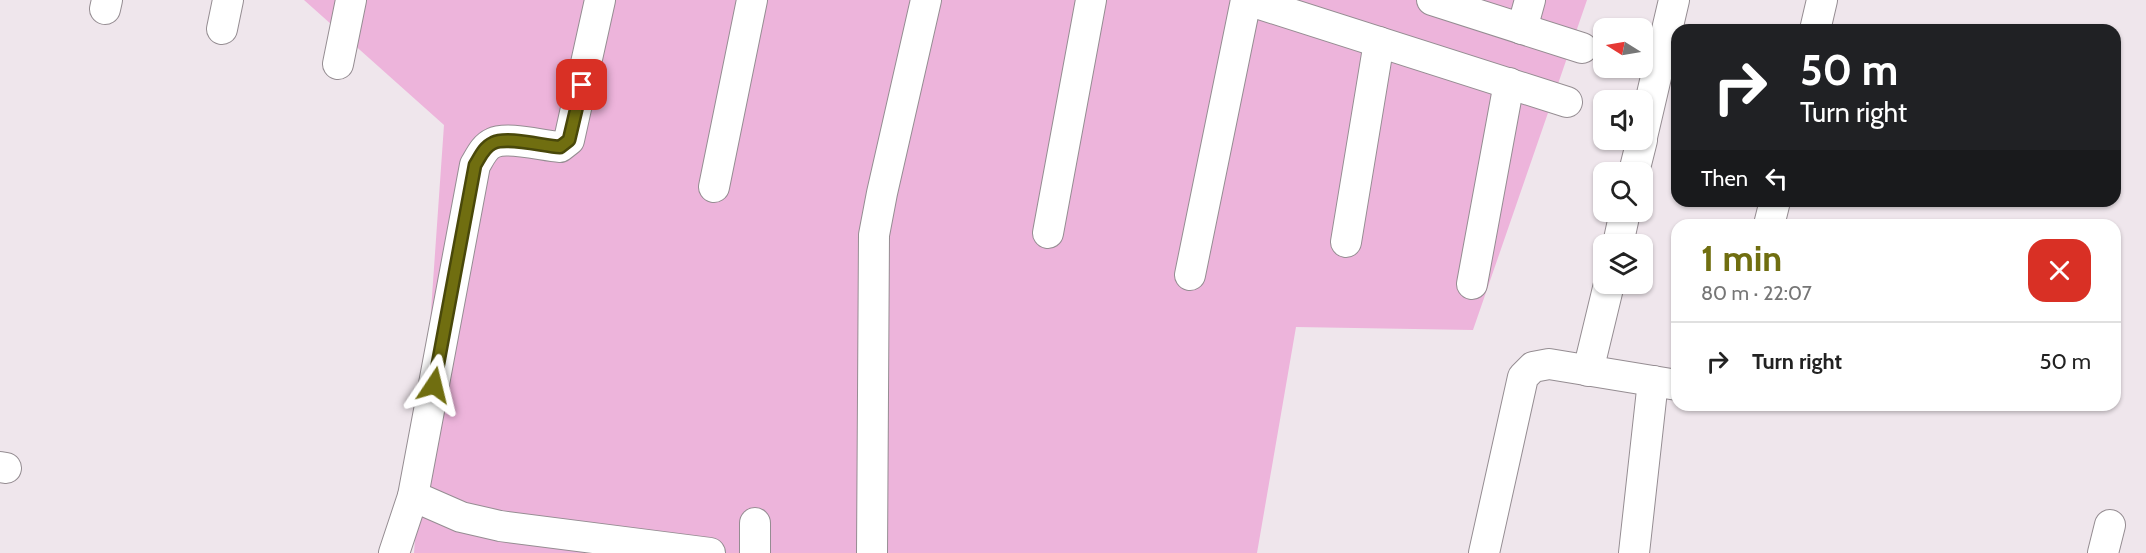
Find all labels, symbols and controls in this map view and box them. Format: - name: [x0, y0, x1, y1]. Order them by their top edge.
- north arrow: [1593, 18, 1653, 78]
- map controls: [1593, 18, 1653, 294]
- text: 50 m: [1800, 44, 1898, 96]
- icon: right: [1701, 48, 1779, 126]
- pin: [556, 59, 607, 110]
- icon: arrive: [565, 68, 598, 101]
- button: sound: [1593, 90, 1653, 150]
- text: Turn right: [1800, 96, 1907, 129]
- button: search: [1593, 162, 1653, 222]
- icon: left: [1760, 162, 1793, 195]
- text: Then: [1701, 165, 1748, 192]
- button: layers: [1593, 234, 1653, 294]
- text: 1 min: [1701, 236, 1782, 280]
- button: close: [2028, 239, 2091, 302]
- text: 80 m · 22:07: [1701, 281, 1812, 305]
- icon: right: [1701, 345, 1734, 378]
- text: Turn right: [1752, 348, 1842, 375]
- text: 50 m: [2039, 348, 2091, 375]
- position arrow: [402, 353, 466, 417]

